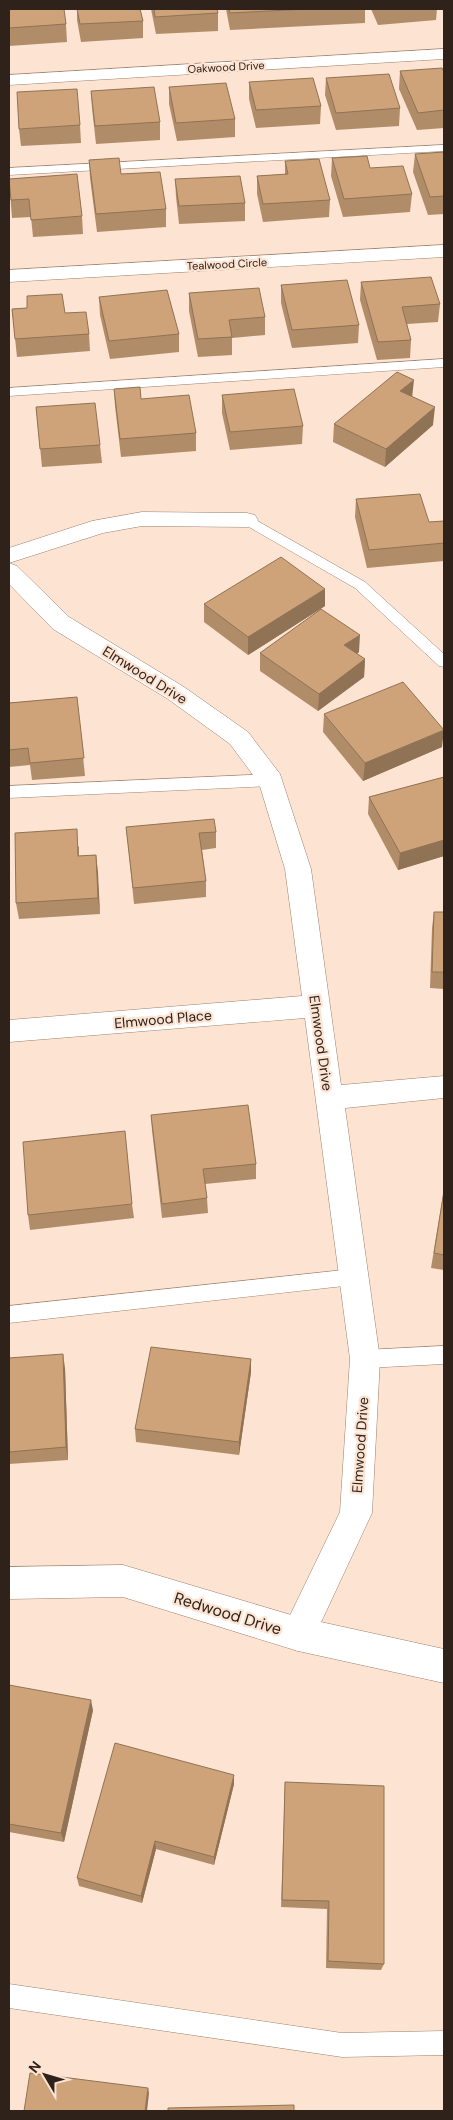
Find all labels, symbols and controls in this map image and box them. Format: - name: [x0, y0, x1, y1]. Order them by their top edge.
- street label: Oakwood Drive: [187, 58, 265, 76]
- street label: Tealwood Circle: [187, 255, 267, 273]
- street label: Elmwood Drive: [99, 642, 191, 708]
- street label: Elmwood Drive: [305, 994, 337, 1092]
- street label: Elmwood Place: [113, 1006, 213, 1032]
- street label: Elmwood Drive: [348, 1396, 372, 1494]
- street label: Redwood Drive: [172, 1587, 284, 1640]
- north arrow: [20, 2050, 70, 2100]
- text: N: [25, 2057, 45, 2077]

